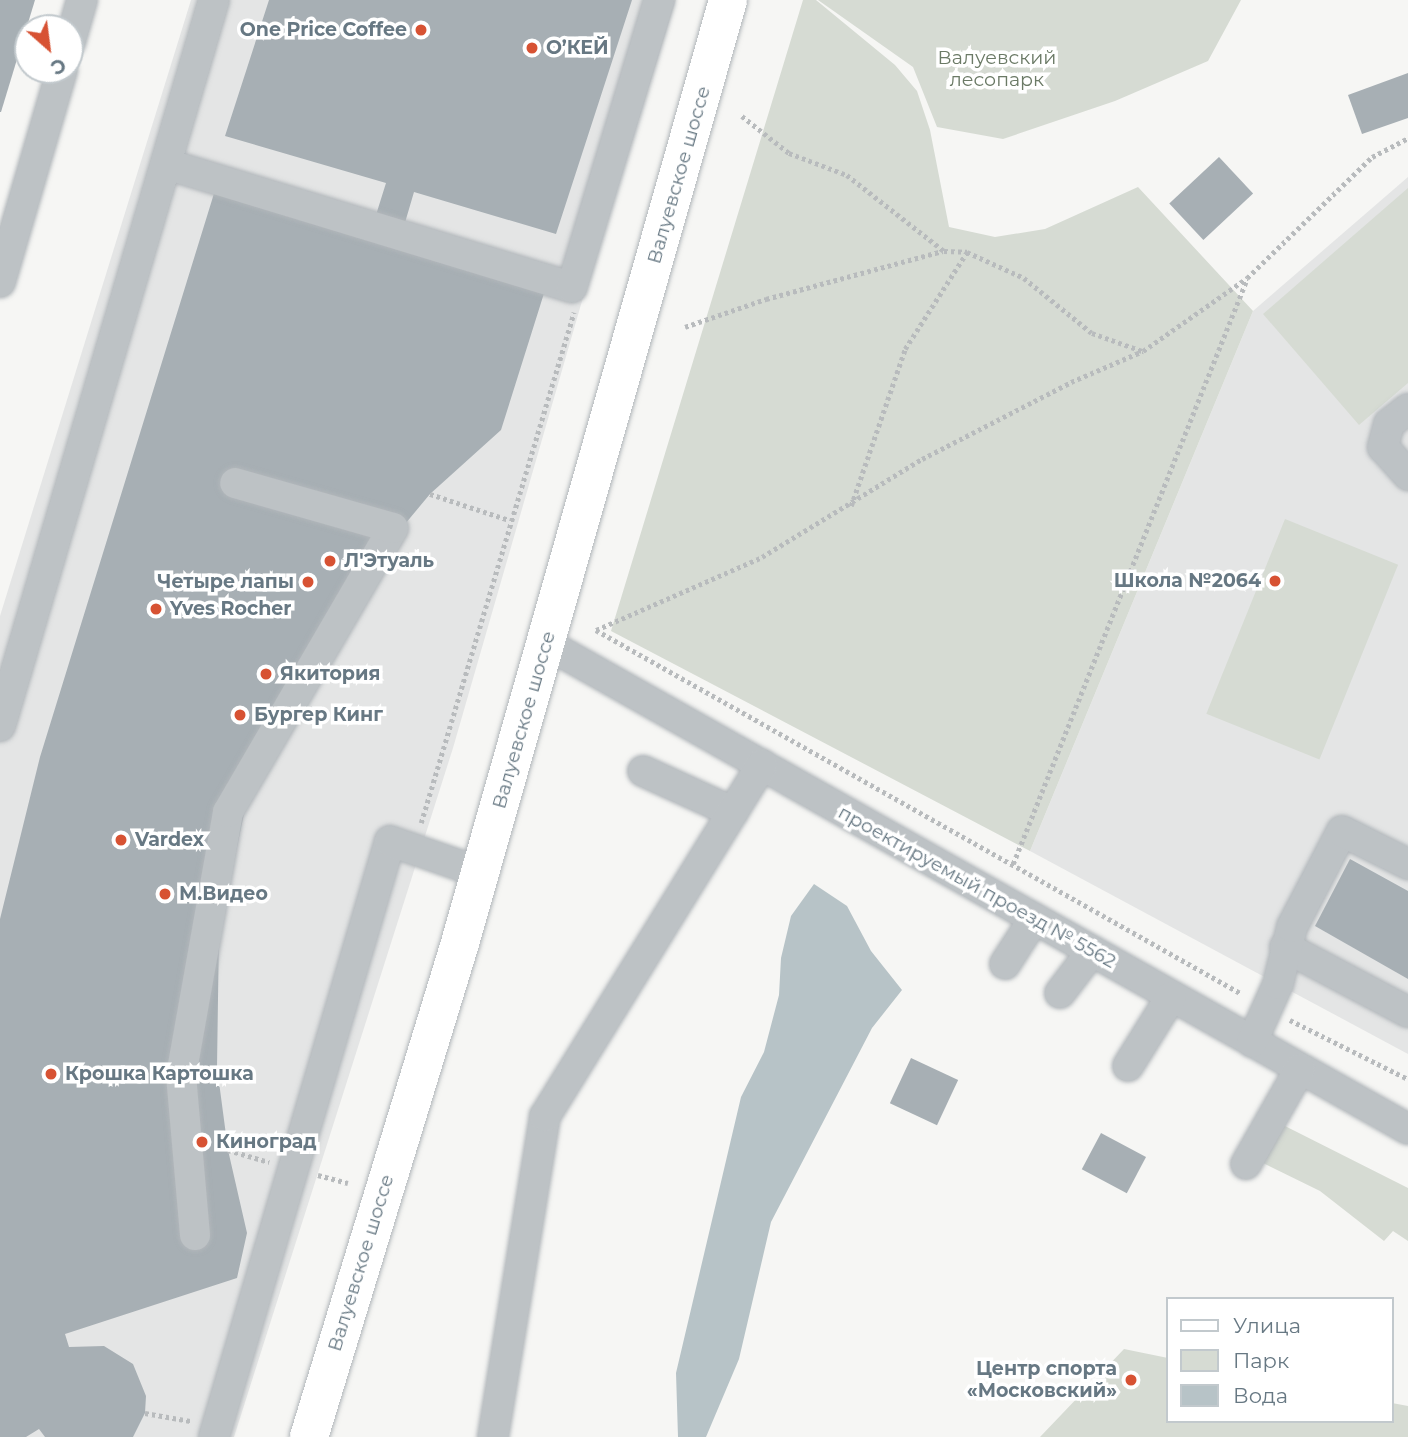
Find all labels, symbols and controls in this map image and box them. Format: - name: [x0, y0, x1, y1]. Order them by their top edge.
- north arrow: [14, 14, 84, 84]
- place label: One Price Coffee: [240, 19, 407, 41]
- marker: One Price Coffee: [413, 22, 429, 38]
- place label: О’КЕЙ: [546, 37, 609, 59]
- marker: О’КЕЙ: [524, 40, 540, 56]
- park label: Валуевский лесопарк: [938, 47, 1056, 91]
- text: С: [47, 53, 70, 80]
- street label: Валуевское шоссе: [643, 84, 715, 266]
- place label: Л'Этуаль: [344, 550, 434, 572]
- marker: Л'Этуаль: [322, 553, 338, 569]
- place label: Школа №2064: [1114, 570, 1261, 592]
- place label: Четыре лапы: [158, 571, 294, 593]
- marker: Школа №2064: [1267, 573, 1283, 589]
- marker: Четыре лапы: [300, 574, 316, 590]
- place label: Yves Rocher: [170, 598, 292, 620]
- marker: Yves Rocher: [148, 601, 164, 617]
- street label: Валуевское шоссе: [488, 629, 560, 811]
- place label: Якитория: [280, 663, 380, 685]
- marker: Якитория: [258, 666, 274, 682]
- place label: Бургер Кинг: [254, 704, 383, 726]
- marker: Бургер Кинг: [232, 707, 248, 723]
- street label: проектируемый проезд № 5562: [834, 801, 1120, 973]
- place label: Vardex: [135, 829, 204, 851]
- marker: Vardex: [113, 832, 129, 848]
- place label: М.Видео: [179, 883, 268, 905]
- marker: М.Видео: [157, 886, 173, 902]
- place label: Крошка Картошка: [65, 1063, 254, 1085]
- marker: Крошка Картошка: [43, 1066, 59, 1082]
- place label: Киноград: [216, 1131, 316, 1153]
- marker: Киноград: [194, 1134, 210, 1150]
- street label: Валуевское шоссе: [323, 1172, 399, 1354]
- legend: [1166, 1297, 1394, 1423]
- text: Улица: [1233, 1313, 1301, 1338]
- text: Парк: [1233, 1348, 1289, 1373]
- place label: Центр спорта «Московский»: [967, 1358, 1117, 1402]
- marker: Центр спорта «Московский»: [1123, 1372, 1139, 1388]
- text: Вода: [1233, 1383, 1288, 1408]

